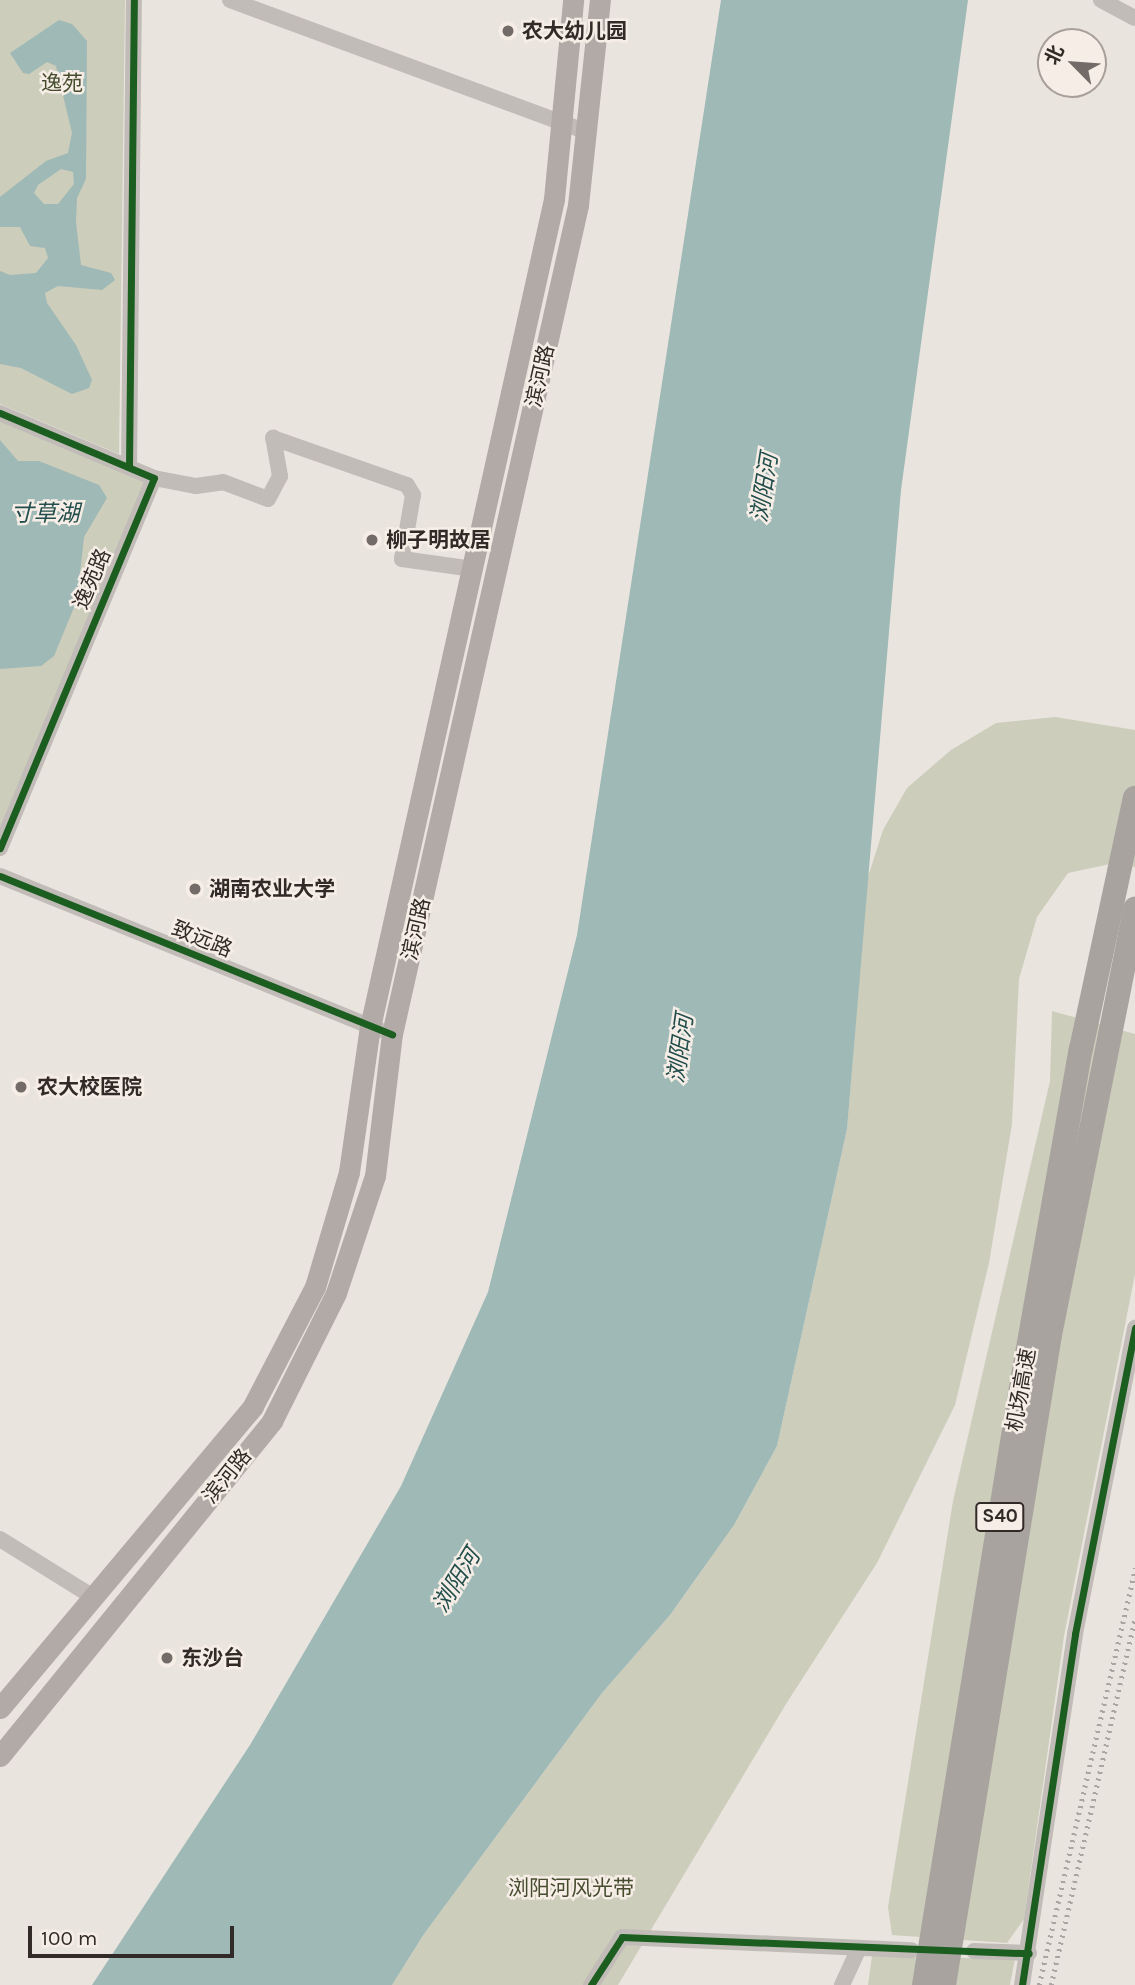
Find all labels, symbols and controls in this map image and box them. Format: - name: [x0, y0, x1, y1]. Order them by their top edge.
- place label: 农大幼儿园: [522, 18, 627, 44]
- marker: 农大幼儿园: [500, 23, 516, 39]
- north arrow: [1037, 28, 1107, 98]
- text: 北: [1041, 42, 1069, 68]
- park label: 逸苑: [41, 70, 83, 96]
- street label: 滨河路: [521, 342, 559, 410]
- water label: 浏阳河: [746, 452, 784, 524]
- water label: 寸草湖: [11, 500, 79, 528]
- place label: 柳子明故居: [386, 527, 491, 553]
- marker: 柳子明故居: [364, 532, 380, 548]
- street label: 逸苑路: [68, 545, 116, 613]
- place label: 湖南农业大学: [209, 876, 335, 902]
- marker: 湖南农业大学: [187, 881, 203, 897]
- street label: 滨河路: [397, 895, 435, 963]
- street label: 致远路: [168, 916, 236, 962]
- water label: 浏阳河: [663, 1013, 699, 1085]
- place label: 农大校医院: [37, 1074, 142, 1100]
- marker: 农大校医院: [11, 1077, 31, 1097]
- street label: 机场高速: [1001, 1346, 1041, 1434]
- street label: 滨河路: [197, 1444, 257, 1508]
- road number: S40: [974, 1502, 1026, 1532]
- water label: 浏阳河: [427, 1544, 487, 1618]
- place label: 东沙台: [181, 1645, 244, 1671]
- marker: 东沙台: [159, 1650, 175, 1666]
- park label: 浏阳河风光带: [508, 1875, 634, 1901]
- scale bar: [32, 1912, 238, 1956]
- text: 100 m: [41, 1926, 98, 1950]

